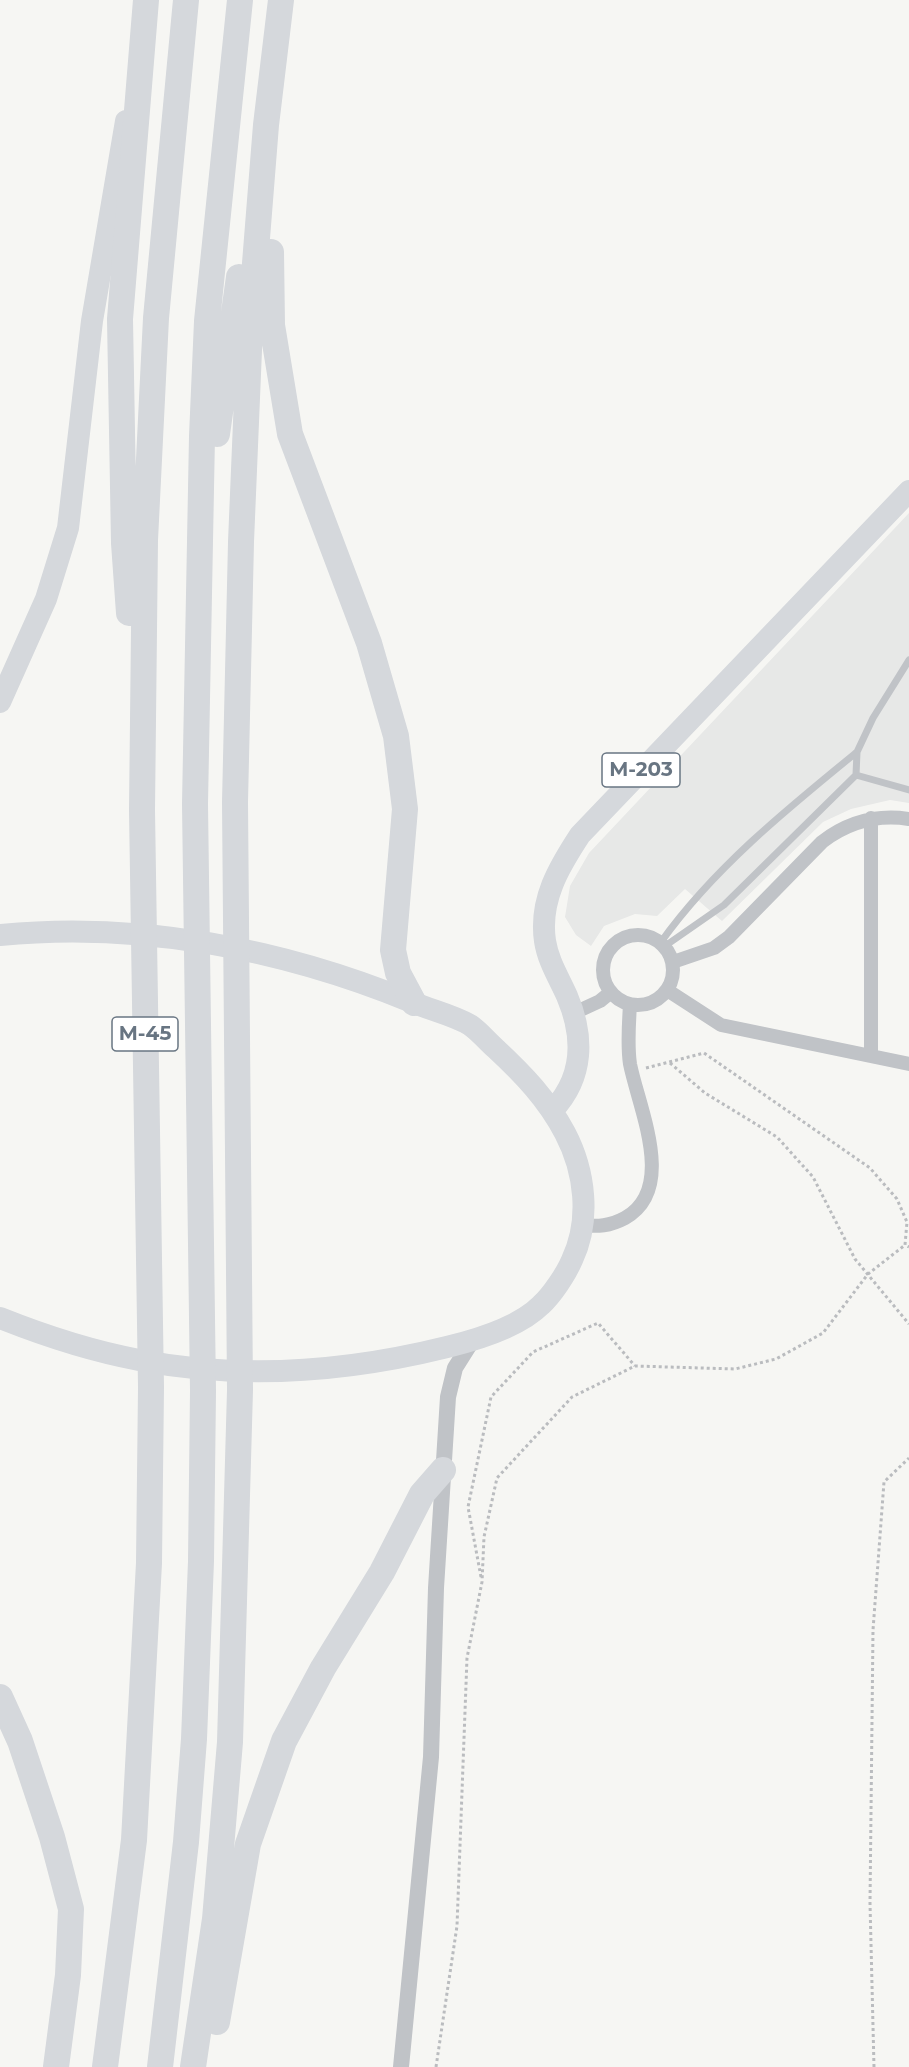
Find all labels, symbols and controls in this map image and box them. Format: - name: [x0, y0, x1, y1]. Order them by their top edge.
- road number: M-203: [602, 753, 680, 787]
- road number: M-45: [112, 1017, 178, 1051]

